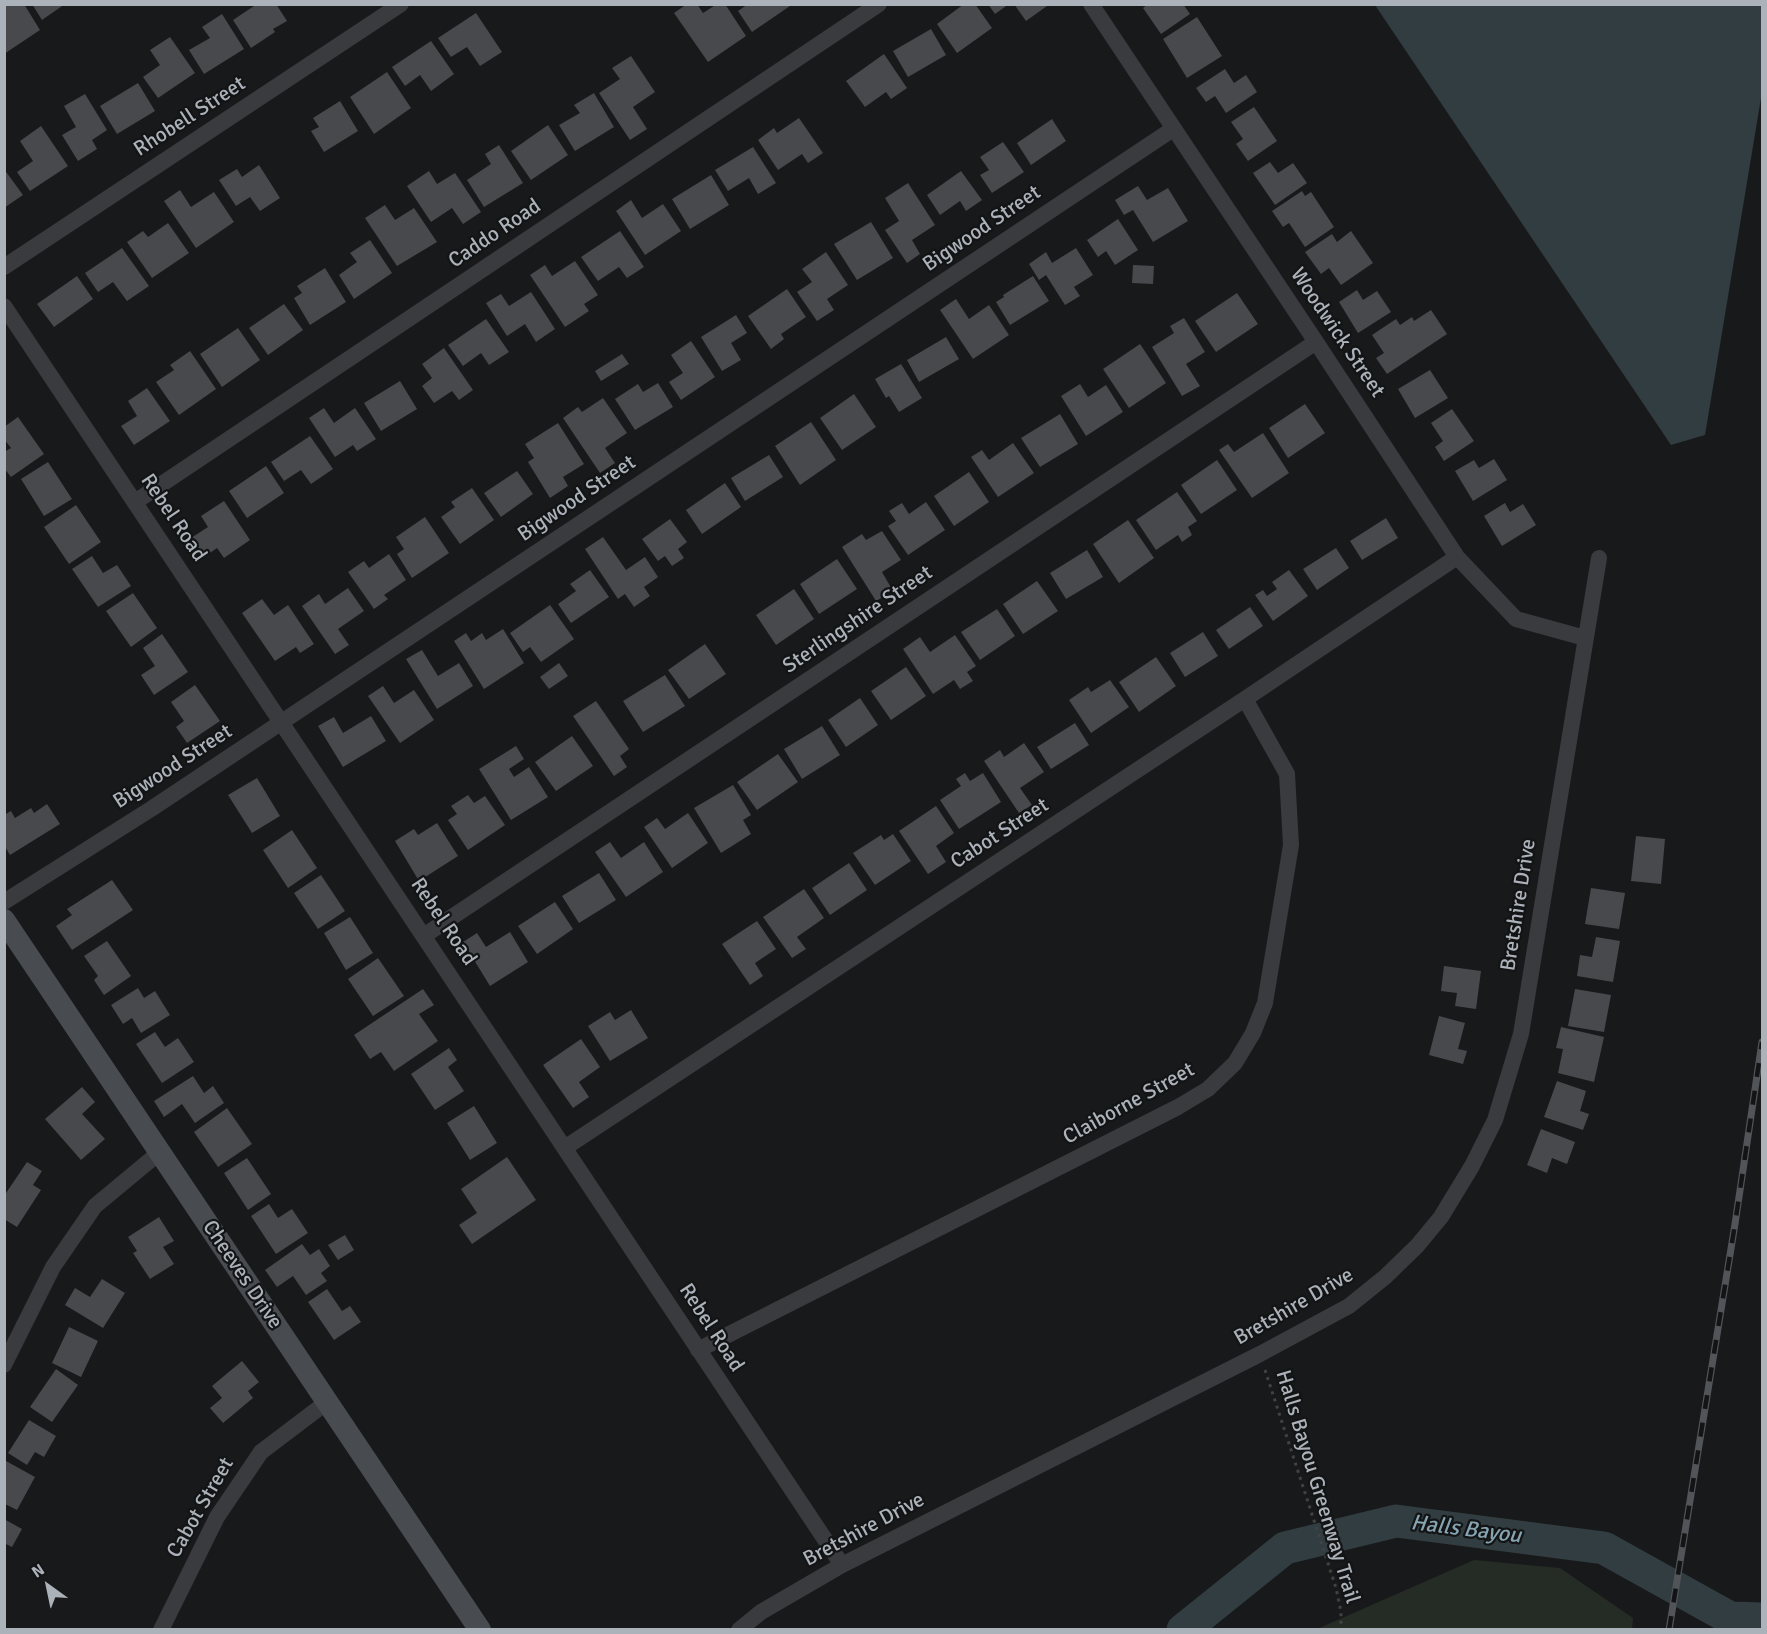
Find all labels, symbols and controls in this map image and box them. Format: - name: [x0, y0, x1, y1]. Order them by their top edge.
- street label: Rhobell Street: [129, 72, 251, 162]
- street label: Bigwood Street: [918, 180, 1046, 278]
- street label: Caddo Road: [444, 194, 546, 274]
- street label: Woodwick Street: [1284, 263, 1390, 403]
- street label: Bigwood Street: [513, 450, 641, 548]
- street label: Rebel Road: [135, 469, 211, 567]
- street label: Sterlingshire Street: [778, 561, 938, 679]
- street label: Bigwood Street: [109, 719, 237, 815]
- street label: Cabot Street: [946, 793, 1054, 875]
- street label: Bretshire Drive: [1496, 837, 1542, 973]
- street label: Rebel Road: [405, 873, 481, 971]
- street label: Claiborne Street: [1059, 1058, 1199, 1150]
- street label: Cheeves Drive: [196, 1216, 288, 1334]
- street label: Bretshire Drive: [1230, 1263, 1358, 1351]
- street label: Rebel Road: [673, 1279, 749, 1377]
- street label: Halls Bayou Greenway Trail: [1269, 1367, 1365, 1607]
- street label: Cabot Street: [162, 1453, 240, 1563]
- street label: Bretshire Drive: [799, 1488, 929, 1572]
- water label: Halls Bayou: [1409, 1510, 1523, 1550]
- north arrow: [18, 1556, 78, 1616]
- text: N: [28, 1559, 48, 1582]

